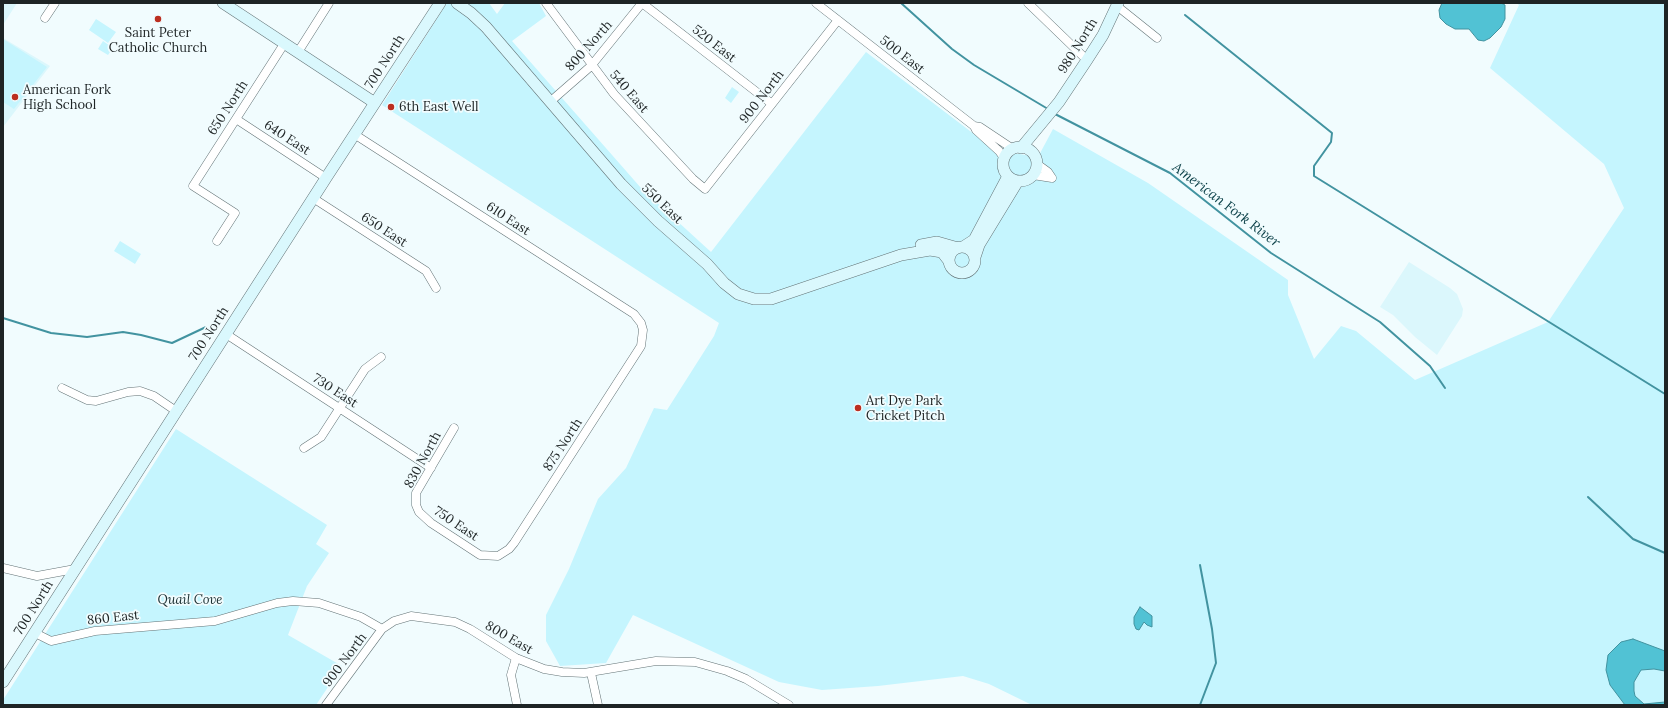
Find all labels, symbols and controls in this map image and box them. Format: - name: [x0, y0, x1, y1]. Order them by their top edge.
- marker: Saint Peter Catholic Church: [153, 14, 163, 24]
- street label: 980 North: [1055, 15, 1101, 77]
- street label: 800 North: [562, 17, 616, 75]
- street label: 520 East: [689, 22, 739, 66]
- place label: Saint Peter Catholic Church: [109, 25, 207, 56]
- street label: 700 North: [362, 32, 408, 92]
- street label: 500 East: [877, 33, 927, 77]
- street label: 540 East: [606, 67, 652, 117]
- street label: 900 North: [736, 67, 788, 127]
- street label: 650 North: [205, 78, 251, 138]
- place label: American Fork High School: [23, 82, 111, 113]
- marker: American Fork High School: [10, 92, 20, 102]
- place label: 6th East Well: [399, 99, 479, 115]
- marker: 6th East Well: [386, 102, 396, 112]
- street label: 640 East: [261, 117, 313, 159]
- water label: American Fork River: [1169, 159, 1283, 251]
- street label: 550 East: [638, 180, 686, 228]
- street label: 610 East: [483, 199, 533, 239]
- street label: 650 East: [358, 209, 410, 251]
- street label: 700 North: [186, 304, 232, 364]
- street label: 730 East: [310, 371, 360, 411]
- place label: Art Dye Park Cricket Pitch: [866, 393, 945, 424]
- marker: Art Dye Park Cricket Pitch: [853, 403, 863, 413]
- street label: 875 North: [540, 416, 586, 474]
- street label: 830 North: [401, 429, 445, 491]
- street label: 750 East: [431, 503, 481, 545]
- street label: 700 North: [11, 578, 57, 638]
- park label: Quail Cove: [157, 592, 223, 608]
- street label: 860 East: [86, 608, 140, 628]
- street label: 800 East: [482, 618, 536, 658]
- street label: 900 North: [320, 630, 370, 690]

